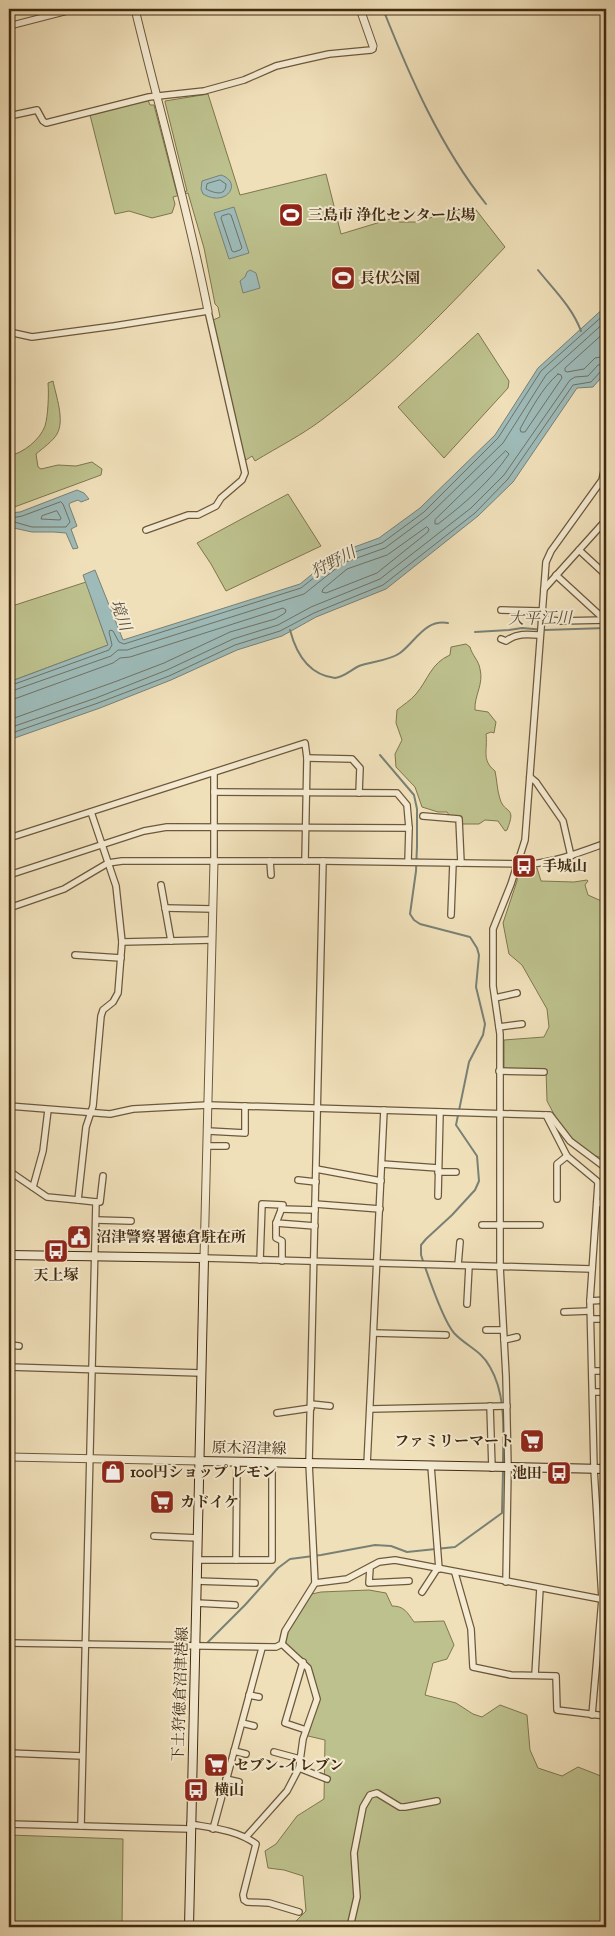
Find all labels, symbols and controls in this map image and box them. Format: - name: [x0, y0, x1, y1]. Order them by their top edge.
- sports icon: 三島市 浄化センター広場: [278, 202, 304, 228]
- place label: 三島市 浄化センター広場: [308, 206, 476, 224]
- sports icon: 長伏公園: [330, 265, 356, 291]
- place label: 長伏公園: [360, 269, 420, 287]
- water label: 狩野川: [307, 541, 360, 582]
- water label: 境川: [106, 597, 136, 635]
- water label: 大平江川: [508, 608, 574, 628]
- bus stop icon: 手城山: [511, 853, 537, 879]
- place label: 手城山: [542, 857, 587, 875]
- public building icon: 沼津警察署徳倉駐在所: [66, 1224, 92, 1250]
- place label: 沼津警察署徳倉駐在所: [96, 1228, 246, 1246]
- bus stop icon: 天上塚: [43, 1238, 69, 1264]
- place label: 天上塚: [33, 1266, 79, 1284]
- supermarket icon: ファミリーマート: [519, 1428, 545, 1454]
- place label: ファミリーマート: [394, 1432, 514, 1450]
- street label: 原木沼津線: [211, 1438, 287, 1458]
- shop icon: 100円ショップ レモン: [100, 1459, 126, 1485]
- bus stop icon: 池田: [546, 1460, 572, 1486]
- place label: 100円ショップ レモン: [130, 1463, 276, 1481]
- place label: 池田: [512, 1464, 542, 1482]
- supermarket icon: カドイケ: [149, 1489, 175, 1515]
- place label: カドイケ: [180, 1493, 239, 1511]
- street label: 下土狩徳倉沼津港線: [169, 1626, 191, 1762]
- supermarket icon: セブン-イレブン: [203, 1752, 229, 1778]
- place label: セブン-イレブン: [234, 1756, 344, 1774]
- bus stop icon: 横山: [183, 1777, 209, 1803]
- place label: 横山: [214, 1781, 244, 1799]

